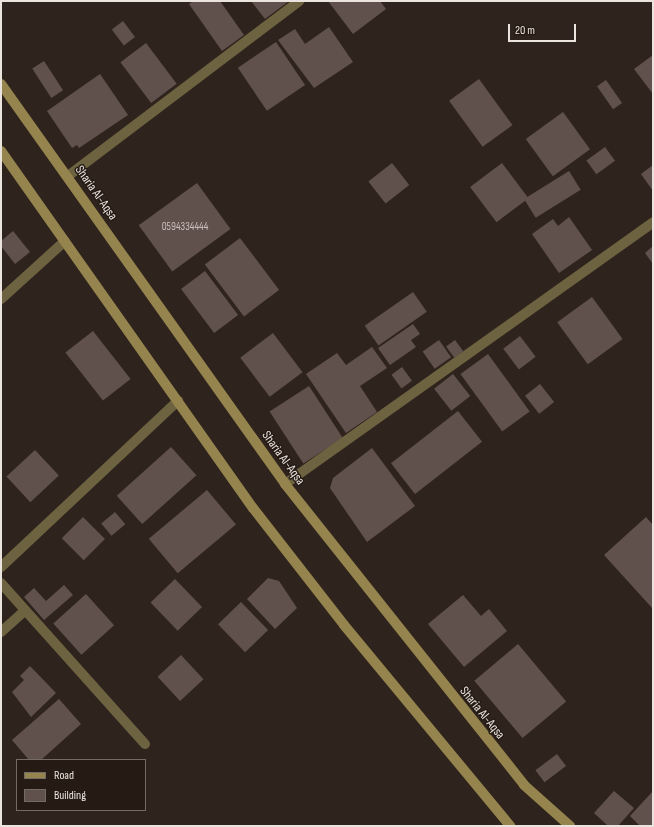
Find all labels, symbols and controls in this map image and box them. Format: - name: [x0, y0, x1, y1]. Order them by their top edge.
- scale bar: [510, 16, 578, 42]
- text: 20 m: [515, 23, 535, 38]
- street label: Sharia Al-Aqsa: [72, 163, 120, 223]
- house number: 0594334444: [162, 220, 208, 234]
- street label: Sharia Al-Aqsa: [258, 428, 308, 488]
- street label: Sharia Al-Aqsa: [456, 684, 508, 742]
- legend: [16, 759, 146, 811]
- text: Road: [54, 768, 74, 783]
- text: Building: [54, 788, 86, 803]

